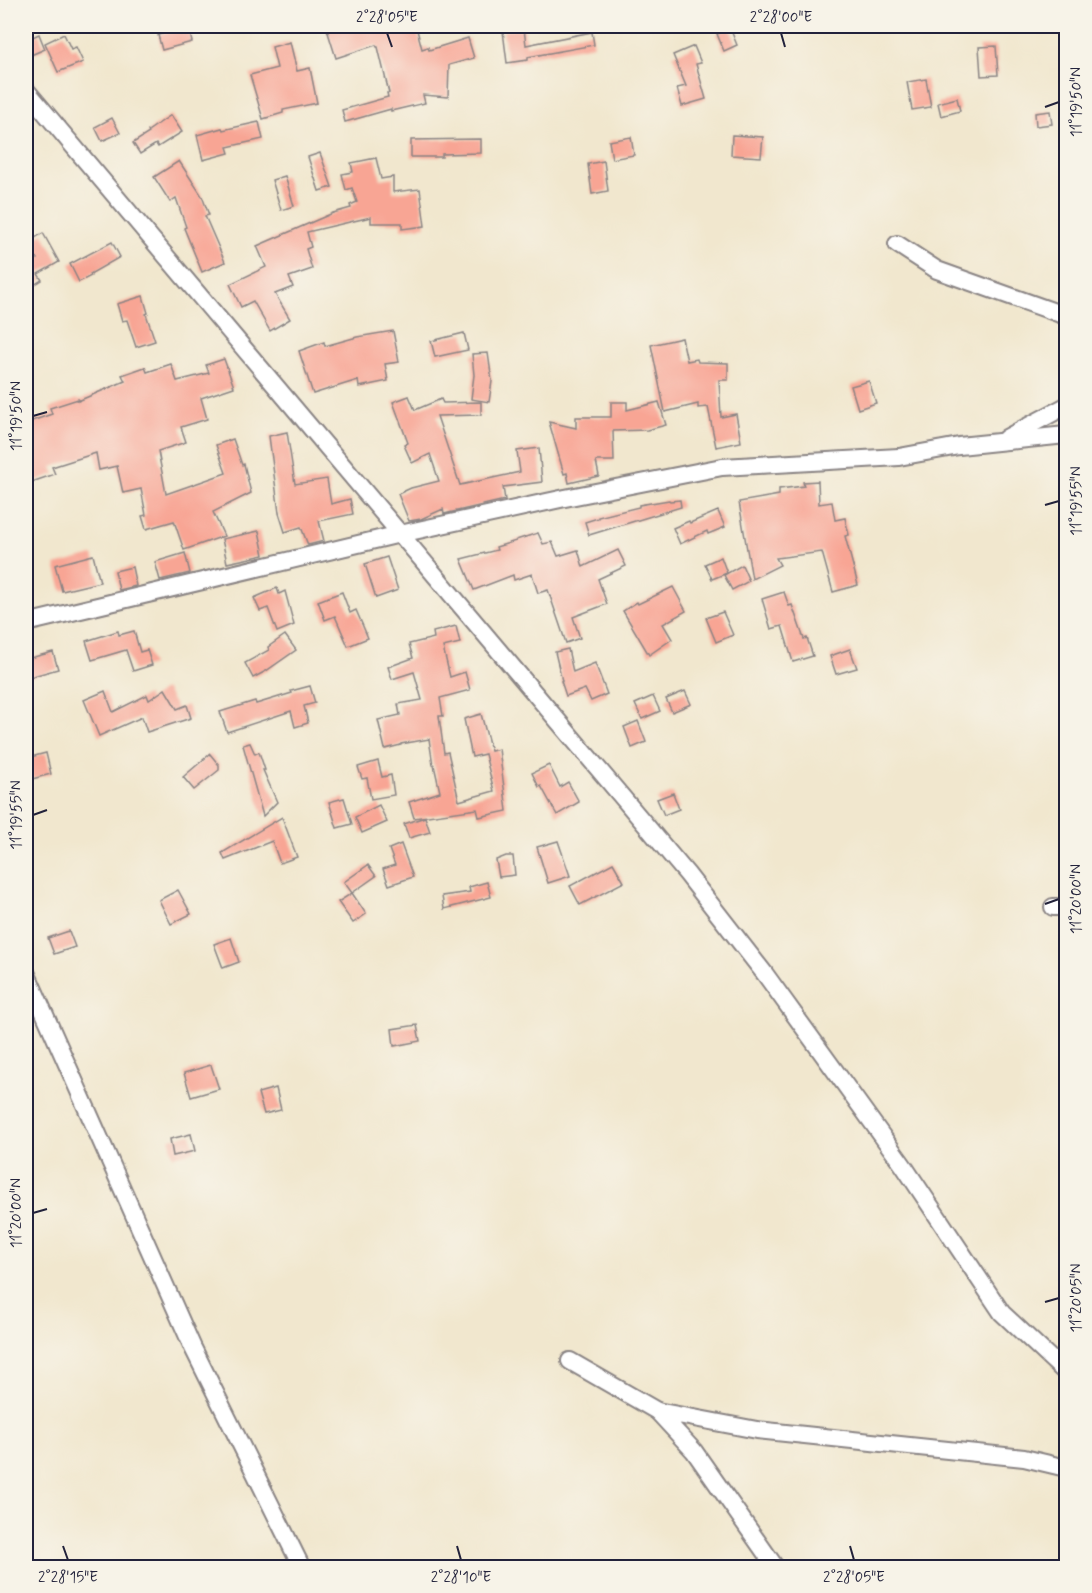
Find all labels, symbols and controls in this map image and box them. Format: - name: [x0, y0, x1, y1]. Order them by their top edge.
- text: 2°28'05"E: [356, 8, 418, 28]
- text: 2°28'00"E: [750, 8, 812, 28]
- text: 11°19'50"N: [1067, 67, 1087, 137]
- text: 11°19'50"N: [7, 381, 27, 451]
- text: 11°19'55"N: [1067, 466, 1087, 536]
- text: 11°19'55"N: [7, 780, 27, 850]
- text: 11°20'00"N: [1067, 864, 1087, 934]
- text: 11°20'00"N: [7, 1178, 27, 1248]
- text: 11°20'05"N: [1067, 1263, 1087, 1333]
- text: 2°28'15"E: [38, 1568, 98, 1588]
- text: 2°28'10"E: [431, 1568, 492, 1588]
- text: 2°28'05"E: [823, 1568, 885, 1588]

